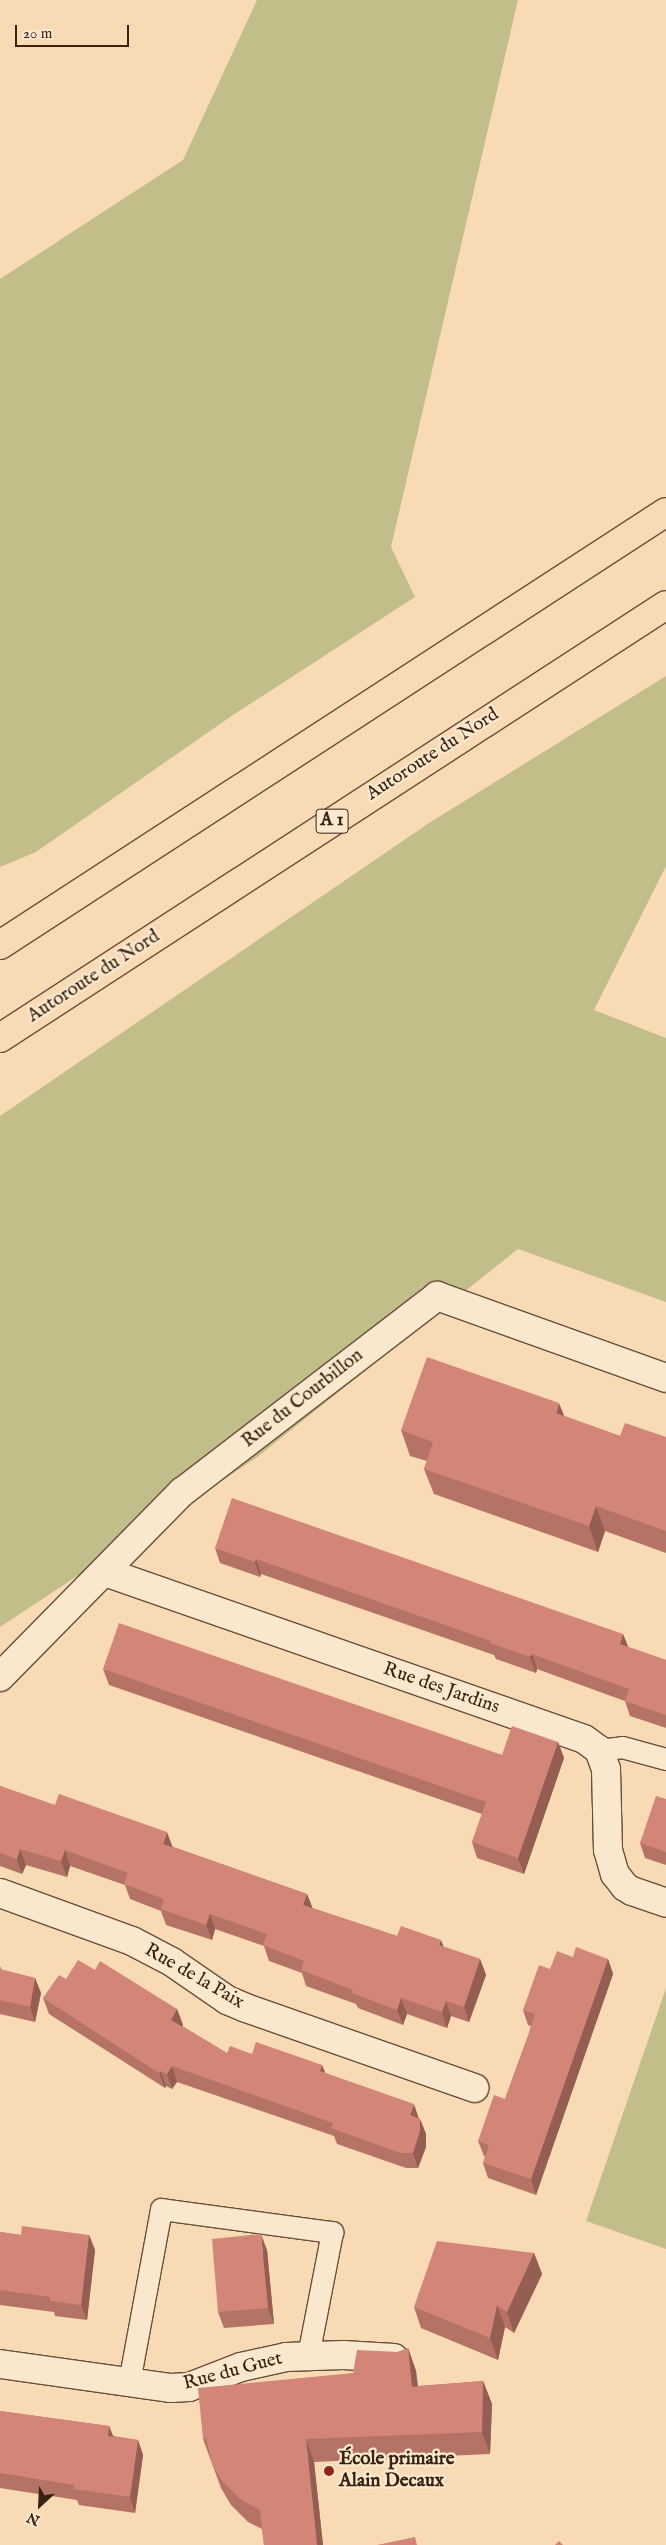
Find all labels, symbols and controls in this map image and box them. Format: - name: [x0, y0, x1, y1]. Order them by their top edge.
- scale bar: [18, 15, 131, 47]
- text: 20 m: [23, 24, 52, 43]
- street label: Autoroute du Nord: [363, 704, 503, 806]
- road number: A 1: [314, 806, 350, 836]
- street label: Autoroute du Nord: [24, 926, 164, 1028]
- street label: Rue du Courbillon: [238, 1345, 368, 1453]
- street label: Rue des Jardins: [380, 1658, 502, 1720]
- street label: Rue de la Paix: [140, 1939, 248, 2015]
- street label: Rue du Guet: [181, 2348, 285, 2396]
- place label: École primaire Alain Decaux: [339, 2449, 454, 2493]
- marker: École primaire Alain Decaux: [323, 2465, 335, 2477]
- north arrow: [15, 2480, 65, 2530]
- text: N: [24, 2508, 43, 2529]

